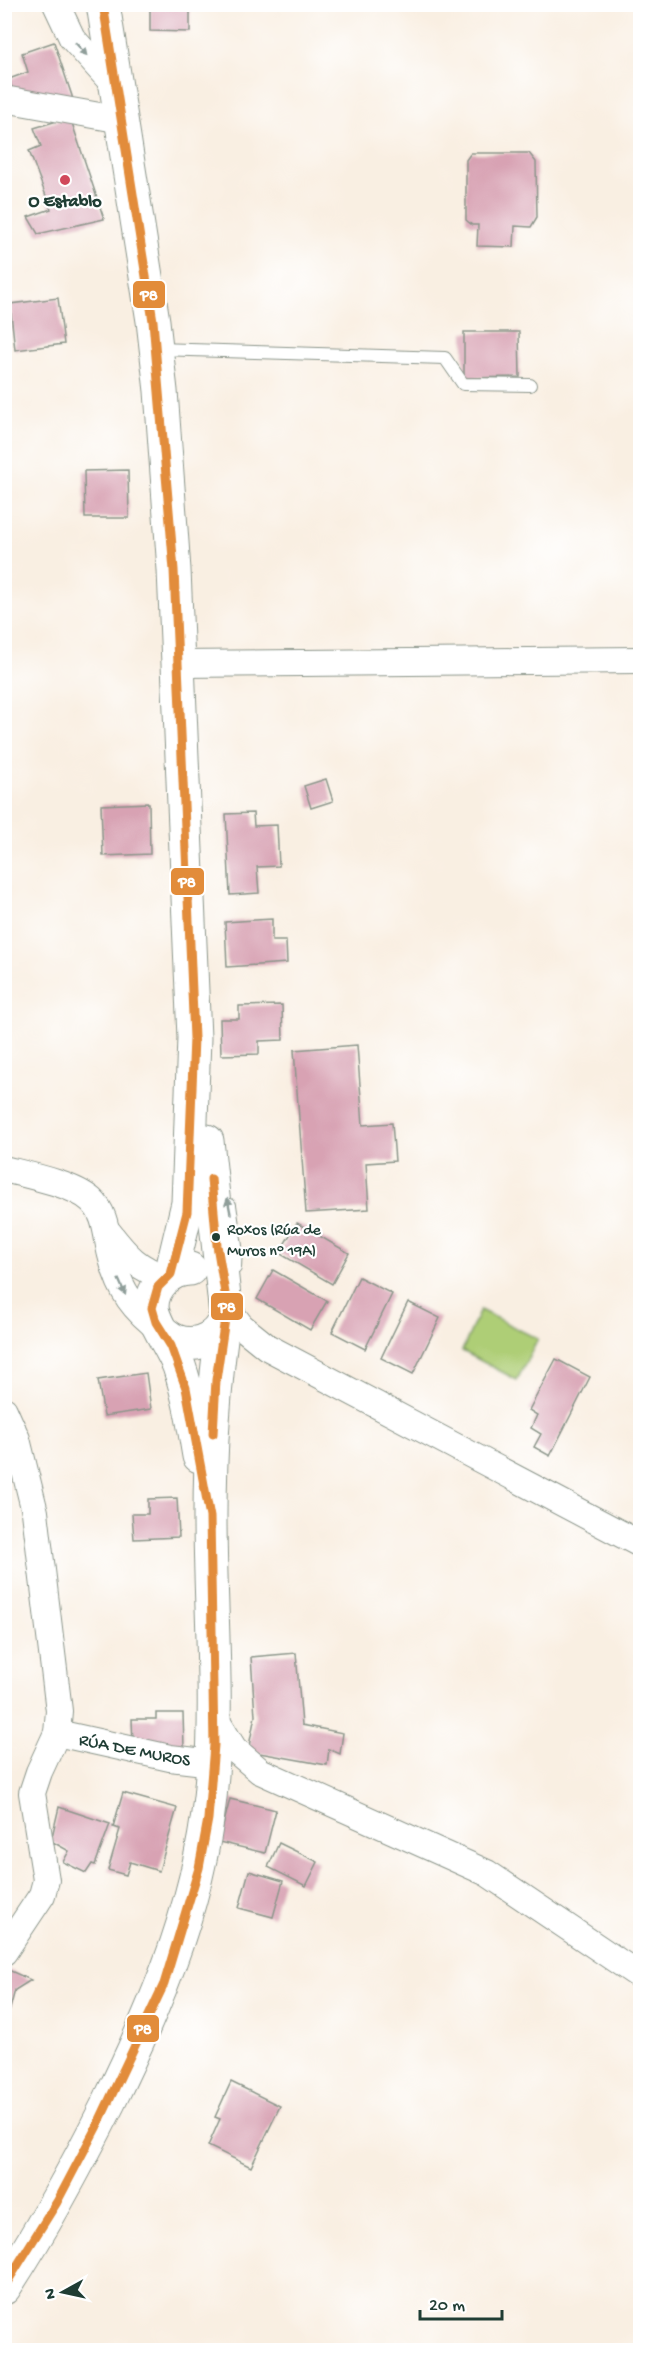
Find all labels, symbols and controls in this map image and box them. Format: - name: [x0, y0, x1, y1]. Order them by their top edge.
- one-way arrow: [74, 41, 87, 56]
- marker: O Establo: [58, 173, 72, 187]
- place label: O Establo: [28, 192, 102, 213]
- line badge: P8: [132, 280, 166, 309]
- text: P8: [139, 288, 158, 307]
- line badge: P8: [170, 867, 205, 896]
- text: P8: [177, 875, 196, 894]
- one-way arrow: [224, 1196, 233, 1215]
- place label: Roxos (Rúa de Muros n° 19A): [227, 1222, 322, 1262]
- marker: Roxos (Rúa de Muros n° 19A): [210, 1231, 222, 1243]
- one-way arrow: [117, 1278, 127, 1296]
- line badge: P8: [210, 1292, 244, 1321]
- text: P8: [217, 1300, 236, 1319]
- street label: RÚA DE MUROS: [77, 1730, 193, 1773]
- line badge: P8: [126, 2014, 160, 2043]
- text: P8: [133, 2022, 152, 2041]
- north arrow: [33, 2262, 93, 2322]
- scale bar: [420, 2283, 502, 2321]
- text: N: [41, 2287, 62, 2300]
- text: 20 m: [429, 2296, 465, 2317]

